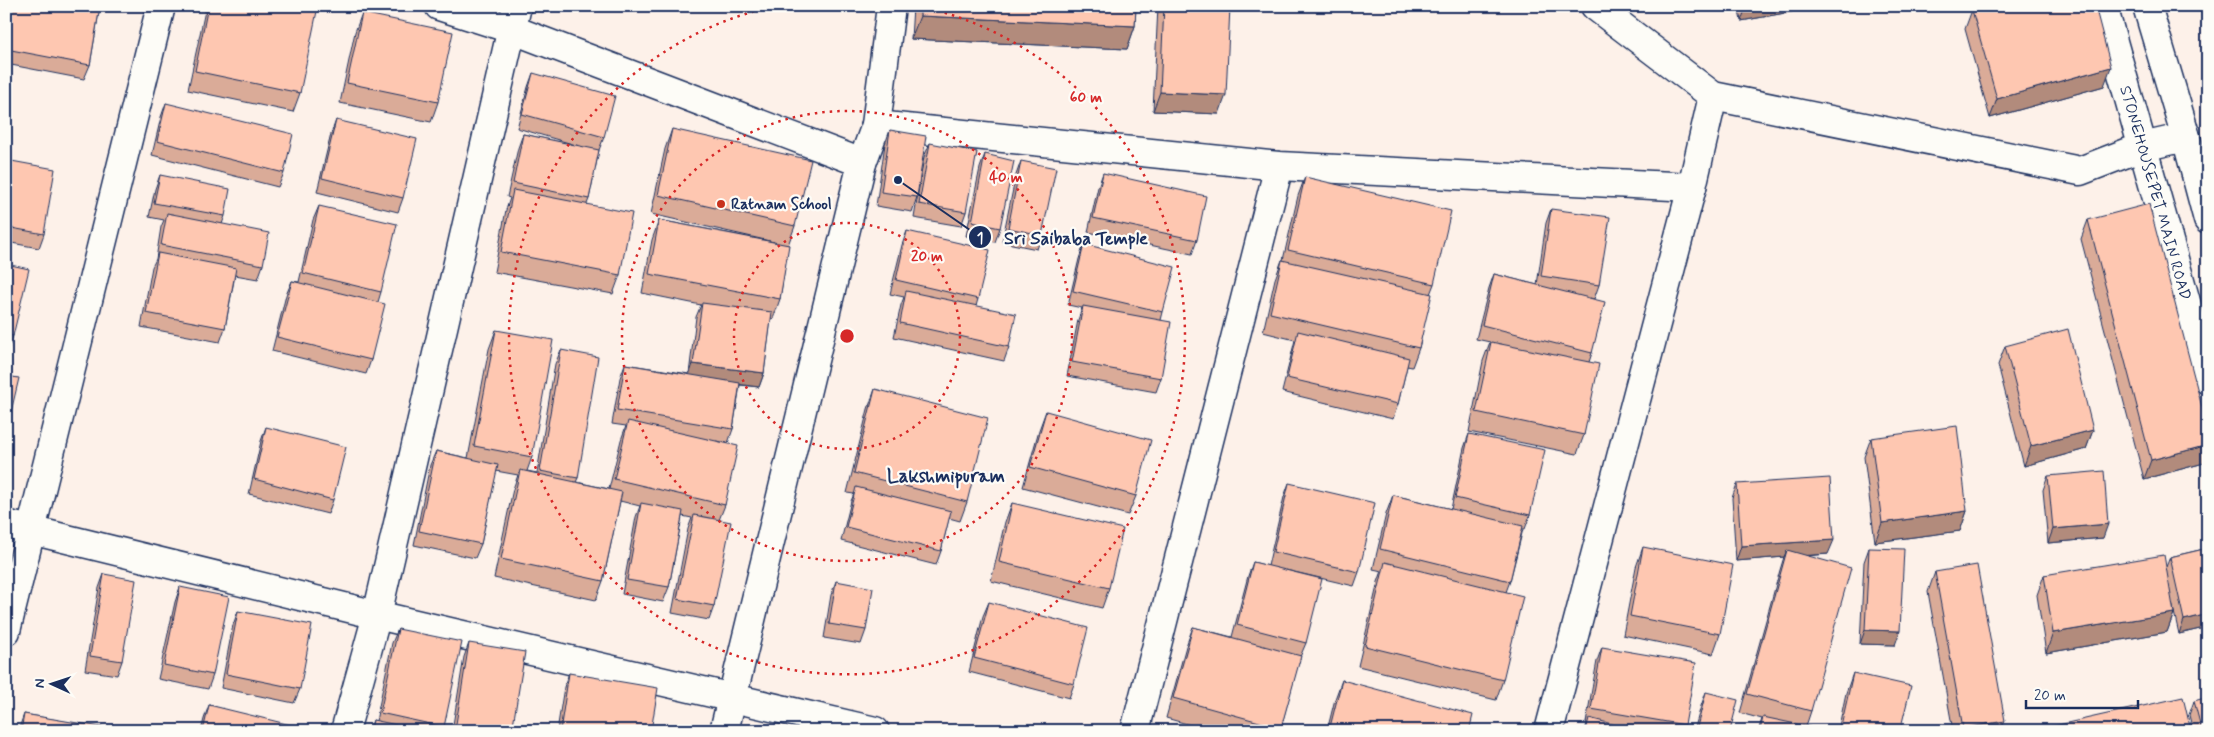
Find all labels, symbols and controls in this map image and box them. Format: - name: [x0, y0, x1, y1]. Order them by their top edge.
- street label: STONEHOUSEPET MAIN ROAD: [2114, 83, 2196, 303]
- text: 60 m: [1070, 88, 1102, 108]
- text: 40 m: [989, 168, 1023, 188]
- place label: Ratnam School: [731, 194, 832, 215]
- marker: Ratnam School: [715, 198, 727, 210]
- callout: Sri Saibaba Temple: [967, 221, 1160, 254]
- text: Sri Saibaba Temple: [1004, 227, 1148, 251]
- text: 1: [977, 229, 983, 249]
- text: 20 m: [911, 247, 943, 267]
- centre of rings: [838, 327, 856, 345]
- district label: Lakshmipuram: [887, 464, 1005, 489]
- north arrow: [28, 660, 78, 710]
- scale bar: [2026, 677, 2139, 709]
- text: N: [31, 678, 49, 689]
- text: 20 m: [2034, 686, 2066, 706]

